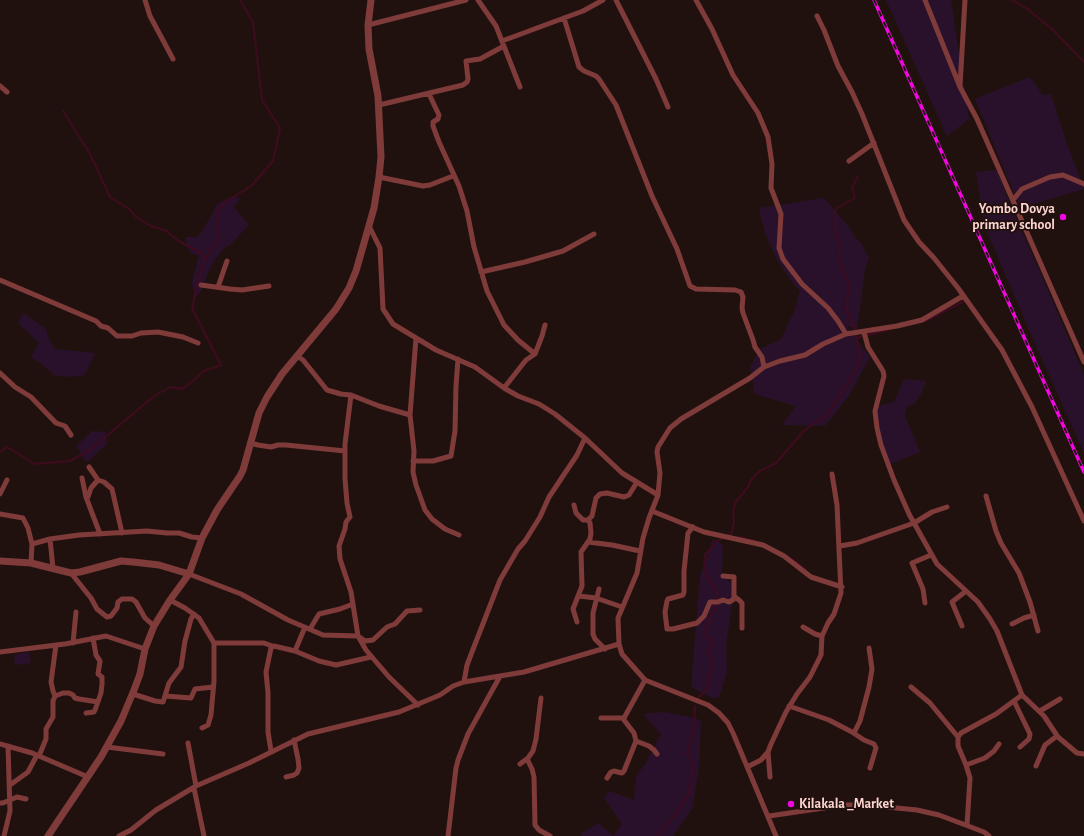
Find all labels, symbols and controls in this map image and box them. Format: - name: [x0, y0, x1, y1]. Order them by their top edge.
- place label: Yombo Dovya primary school: [972, 201, 1055, 234]
- marker: Yombo Dovya primary school: [1058, 212, 1068, 222]
- place label: Kilakala _Market: [799, 796, 894, 812]
- marker: Kilakala _Market: [786, 799, 796, 809]

